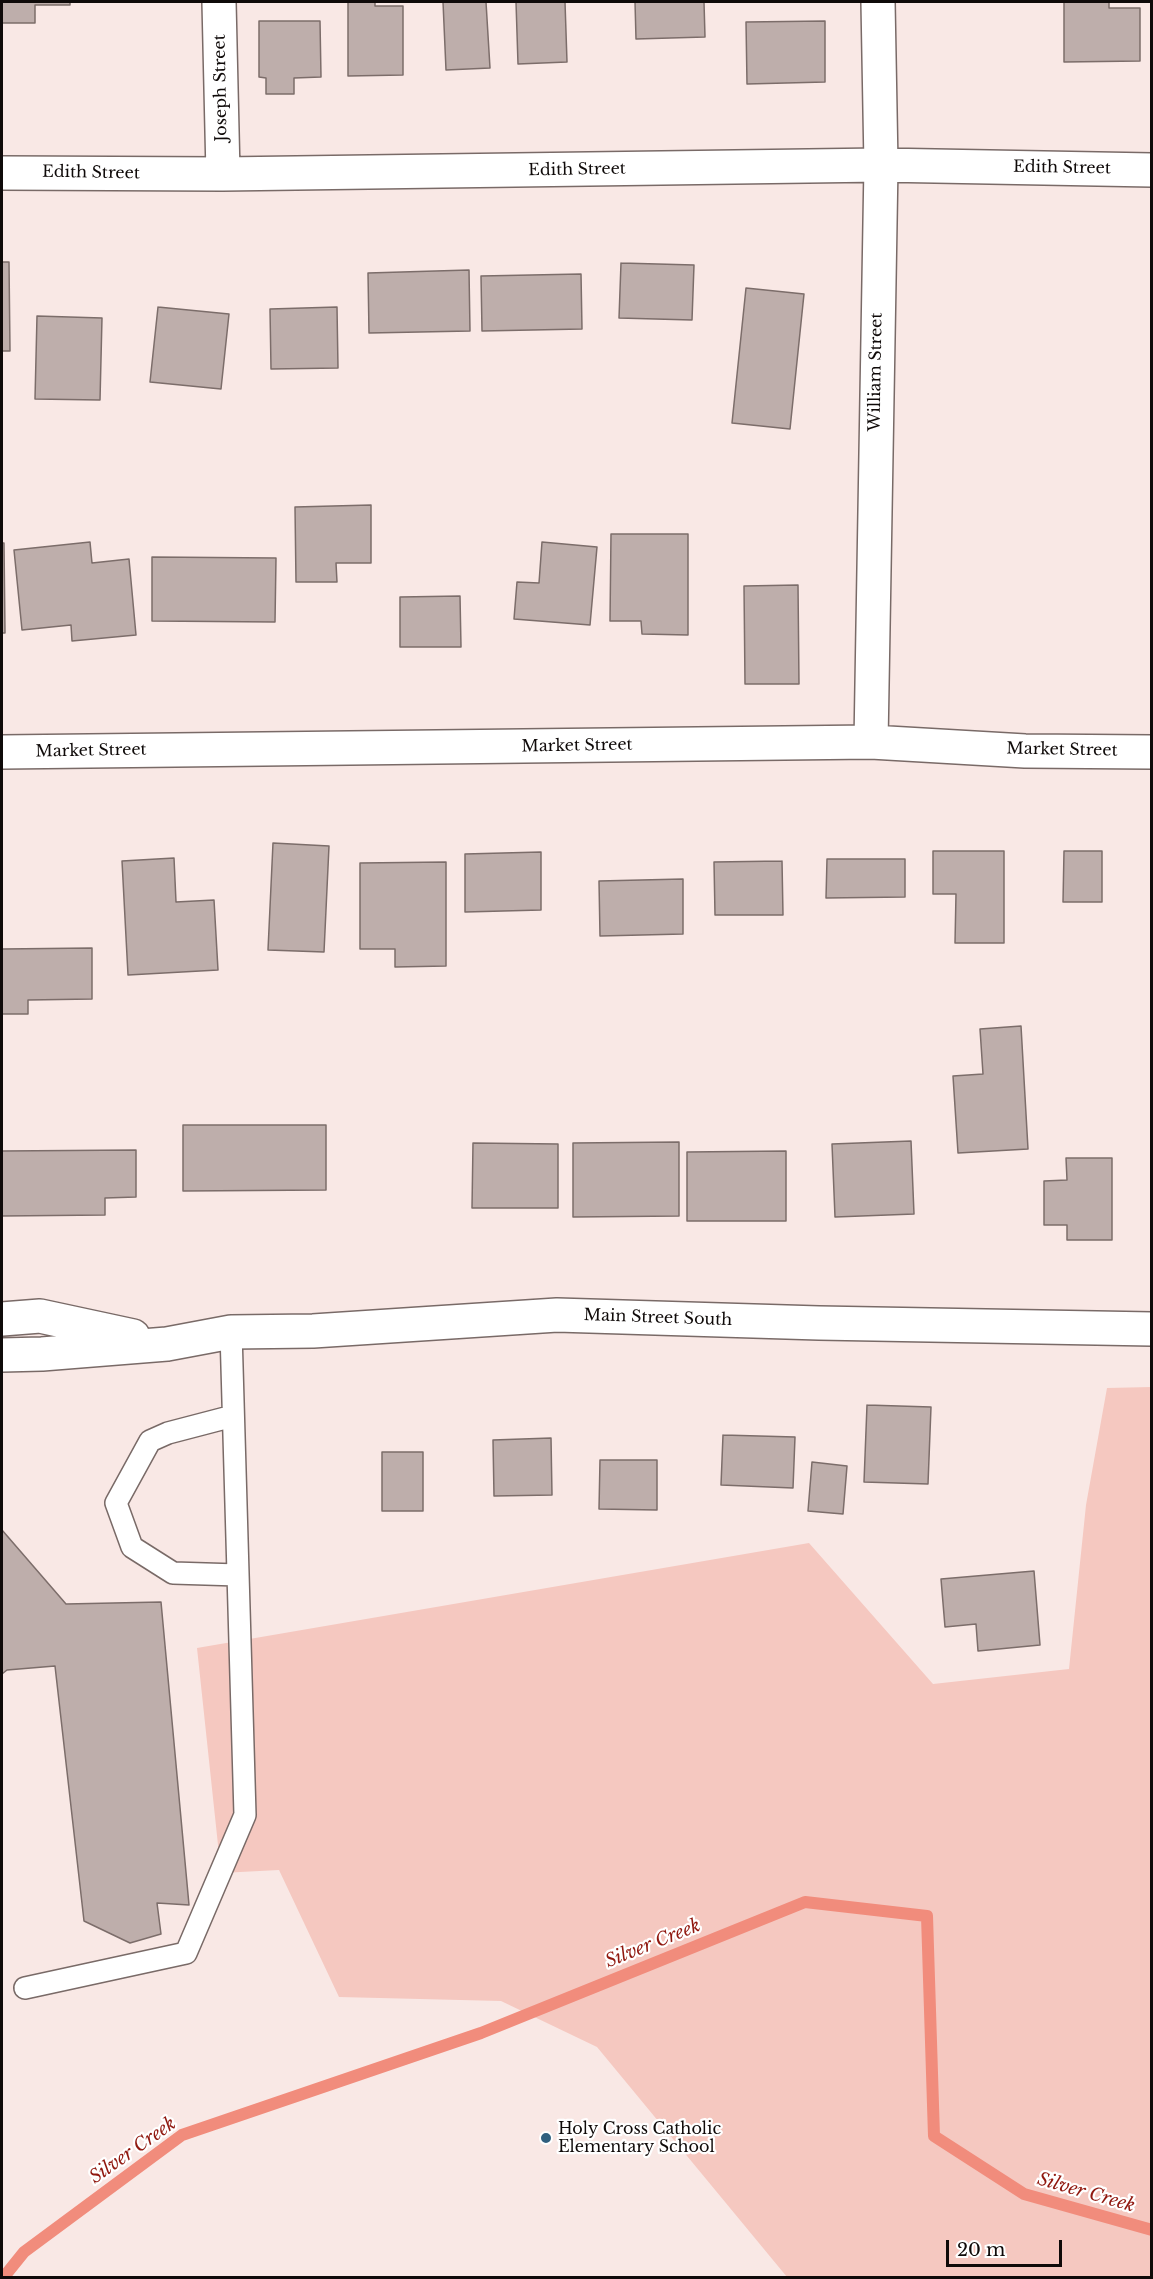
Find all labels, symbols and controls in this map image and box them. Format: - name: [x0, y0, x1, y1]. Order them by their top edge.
- street label: Joseph Street: [210, 34, 232, 142]
- street label: Edith Street: [1013, 158, 1111, 178]
- street label: Edith Street: [528, 160, 626, 180]
- street label: Edith Street: [42, 163, 140, 183]
- street label: William Street: [865, 312, 887, 432]
- street label: Market Street: [521, 735, 633, 757]
- street label: Market Street: [1006, 739, 1118, 761]
- street label: Market Street: [35, 740, 147, 762]
- street label: Main Street South: [583, 1306, 733, 1330]
- water label: Silver Creek: [602, 1915, 704, 1973]
- water label: Silver Creek: [86, 2113, 180, 2189]
- place label: Holy Cross Catholic Elementary School: [558, 2119, 721, 2157]
- marker: Holy Cross Catholic Elementary School: [539, 2131, 553, 2145]
- water label: Silver Creek: [1035, 2169, 1137, 2217]
- scale bar: [949, 2228, 1064, 2266]
- text: 20 m: [957, 2239, 1005, 2261]

